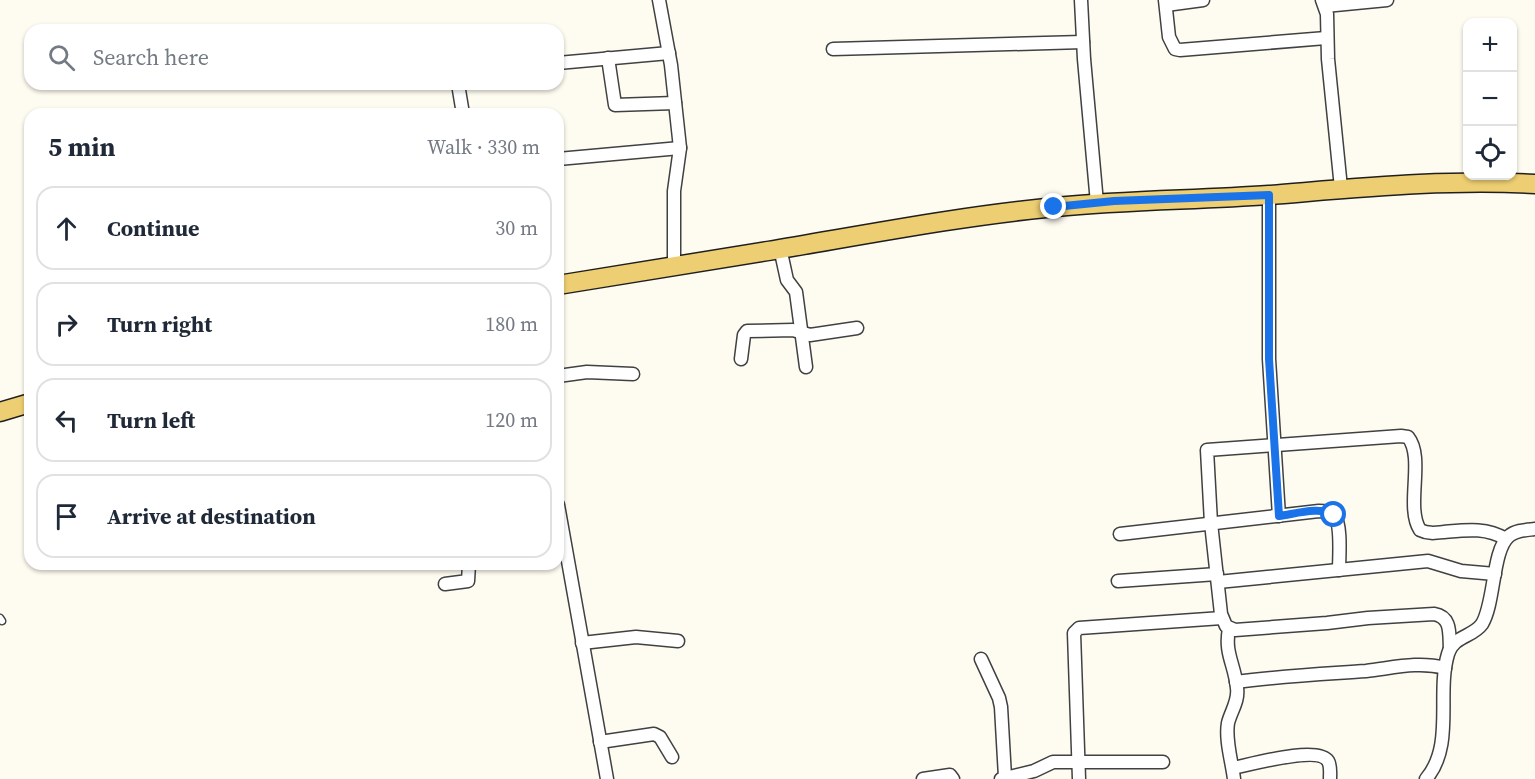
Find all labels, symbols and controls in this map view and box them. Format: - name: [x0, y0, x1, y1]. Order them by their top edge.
- map controls: [1463, 18, 1517, 180]
- button: +: [1463, 18, 1517, 72]
- search box: [24, 24, 564, 90]
- icon: search: [45, 41, 78, 74]
- text: Search here: [93, 42, 209, 72]
- button: −: [1463, 72, 1517, 126]
- button: locate: [1463, 126, 1517, 180]
- text: 5 min: [48, 129, 115, 165]
- text: Walk · 330 m: [427, 133, 540, 161]
- route end: [1040, 193, 1066, 219]
- icon: ahead: [50, 212, 83, 245]
- text: Continue: [107, 213, 200, 243]
- text: 30 m: [495, 214, 538, 242]
- icon: right: [50, 308, 83, 341]
- text: Turn right: [107, 309, 212, 339]
- text: 180 m: [485, 310, 538, 338]
- icon: left: [50, 404, 83, 437]
- text: Turn left: [107, 405, 195, 435]
- text: 120 m: [485, 406, 538, 434]
- icon: arrive: [50, 500, 83, 533]
- text: Arrive at destination: [107, 501, 316, 531]
- route start: [1320, 501, 1346, 527]

